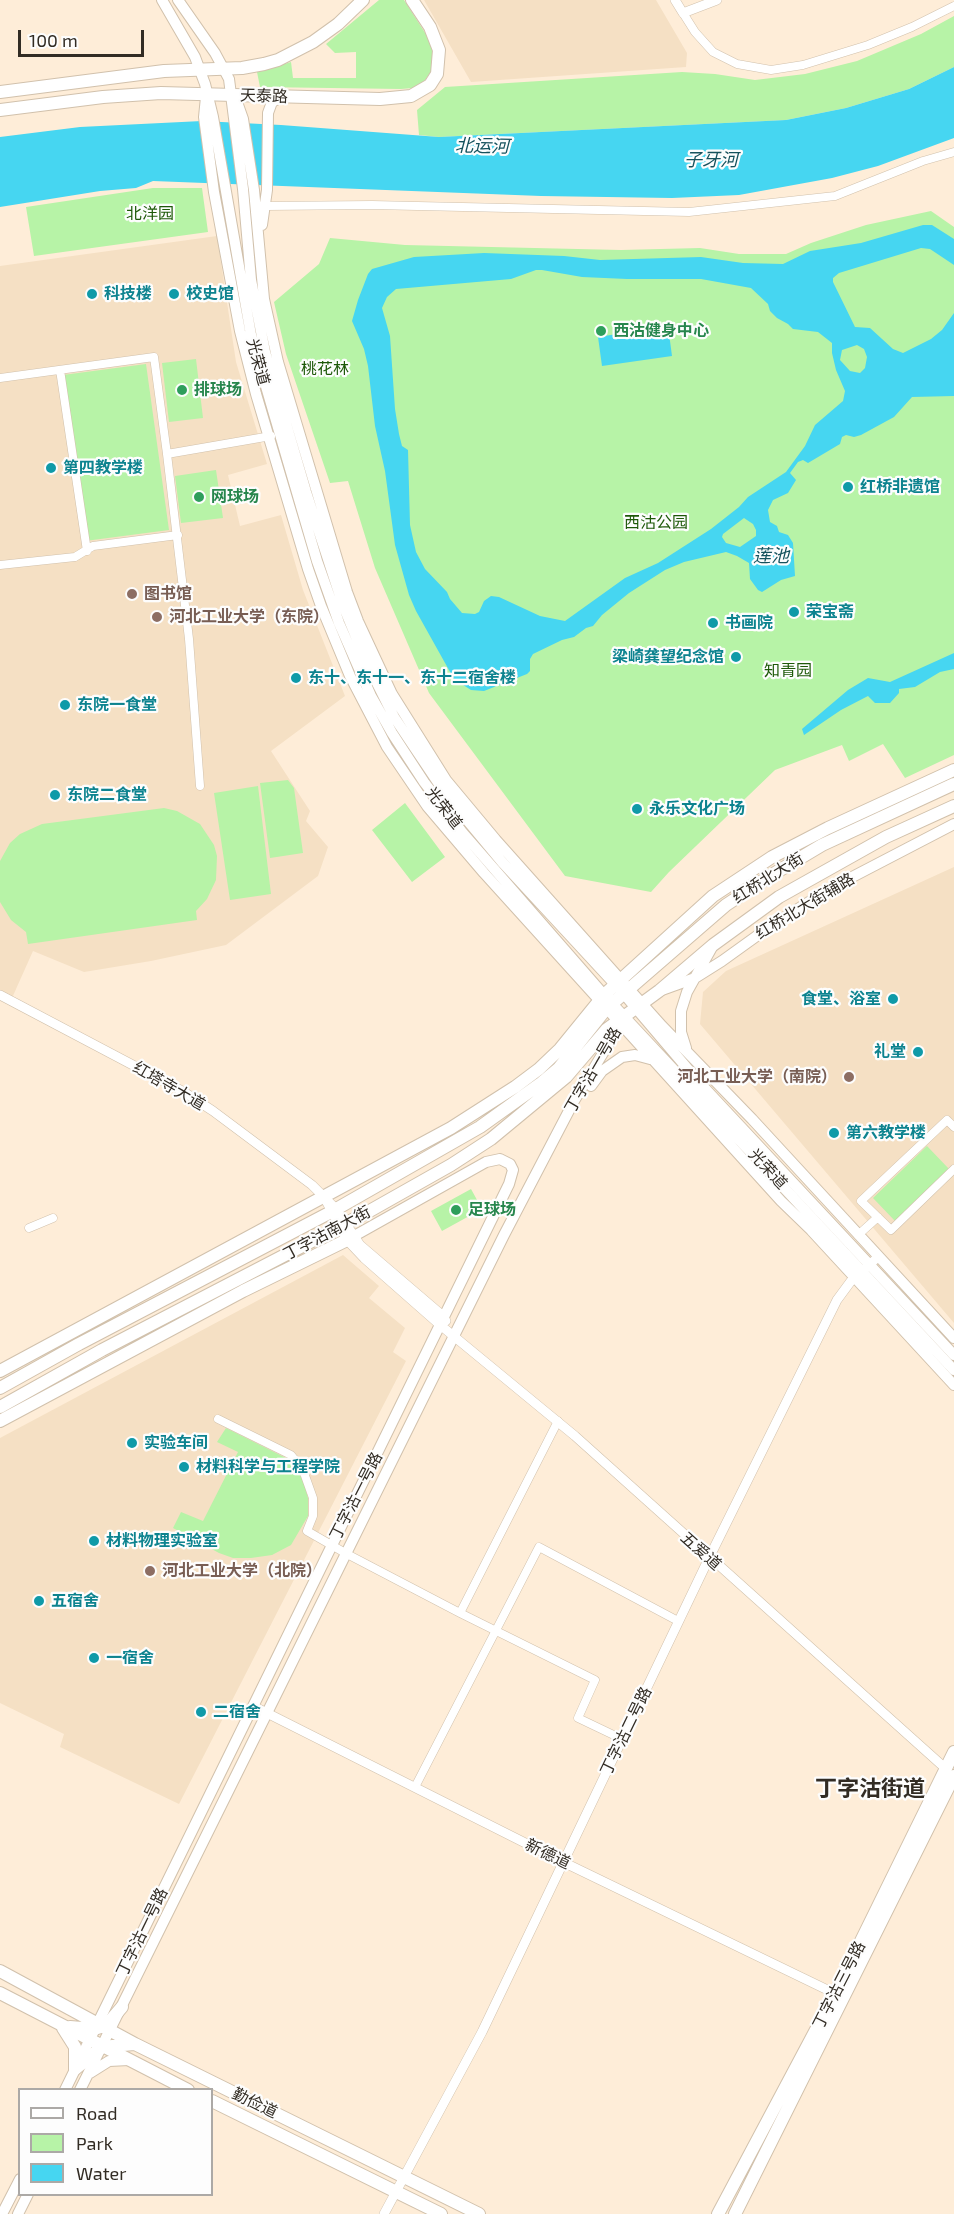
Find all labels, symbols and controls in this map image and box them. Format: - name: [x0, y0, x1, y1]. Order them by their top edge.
- scale bar: [21, 18, 147, 56]
- text: 100 m: [29, 29, 78, 51]
- street label: 天泰路: [240, 86, 288, 106]
- water label: 北运河: [455, 135, 509, 157]
- water label: 子牙河: [684, 149, 738, 171]
- park label: 北洋园: [126, 204, 174, 224]
- place label: 科技楼: [104, 284, 152, 304]
- place label: 校史馆: [186, 284, 234, 304]
- marker: 科技楼: [85, 287, 99, 301]
- marker: 校史馆: [167, 287, 181, 301]
- place label: 西沽健身中心: [613, 321, 709, 341]
- marker: 西沽健身中心: [594, 324, 608, 338]
- street label: 光荣道: [243, 336, 273, 388]
- park label: 桃花林: [301, 359, 349, 379]
- place label: 排球场: [194, 380, 242, 400]
- marker: 排球场: [175, 383, 189, 397]
- place label: 第四教学楼: [63, 458, 143, 478]
- marker: 第四教学楼: [44, 461, 58, 475]
- place label: 红桥非遗馆: [860, 477, 940, 497]
- marker: 红桥非遗馆: [841, 480, 855, 494]
- place label: 网球场: [211, 487, 259, 507]
- marker: 网球场: [192, 490, 206, 504]
- park label: 西沽公园: [624, 513, 688, 533]
- water label: 莲池: [753, 545, 789, 567]
- place label: 图书馆: [144, 584, 192, 604]
- marker: 图书馆: [125, 587, 139, 601]
- place label: 荣宝斋: [806, 602, 854, 622]
- marker: 荣宝斋: [787, 605, 801, 619]
- place label: 河北工业大学（东院）: [169, 607, 329, 627]
- marker: 河北工业大学（东院）: [150, 610, 164, 624]
- place label: 书画院: [725, 613, 773, 633]
- marker: 书画院: [706, 616, 720, 630]
- place label: 梁崎龚望纪念馆: [612, 647, 724, 667]
- marker: 梁崎龚望纪念馆: [729, 650, 743, 664]
- park label: 知青园: [764, 661, 812, 681]
- place label: 东十、东十一、东十二宿舍楼: [308, 668, 516, 688]
- marker: 东十、东十一、东十二宿舍楼: [289, 671, 303, 685]
- place label: 东院一食堂: [77, 695, 157, 715]
- marker: 东院一食堂: [58, 698, 72, 712]
- street label: 光荣道: [422, 783, 466, 833]
- place label: 东院二食堂: [67, 785, 147, 805]
- marker: 东院二食堂: [48, 788, 62, 802]
- place label: 永乐文化广场: [649, 799, 745, 819]
- marker: 永乐文化广场: [630, 802, 644, 816]
- street label: 红桥北大街: [729, 849, 807, 907]
- street label: 红桥北大街辅路: [752, 869, 858, 943]
- place label: 食堂、浴室: [801, 989, 881, 1009]
- marker: 食堂、浴室: [886, 992, 900, 1006]
- street label: 丁字沽一号路: [561, 1024, 625, 1116]
- place label: 礼堂: [874, 1042, 906, 1062]
- marker: 礼堂: [911, 1045, 925, 1059]
- street label: 红塔寺大道: [130, 1058, 208, 1114]
- place label: 河北工业大学（南院）: [677, 1067, 837, 1087]
- marker: 河北工业大学（南院）: [842, 1070, 856, 1084]
- place label: 第六教学楼: [846, 1123, 926, 1143]
- marker: 第六教学楼: [827, 1126, 841, 1140]
- street label: 光荣道: [745, 1145, 791, 1193]
- place label: 足球场: [468, 1200, 516, 1220]
- street label: 丁字沽南大街: [280, 1202, 374, 1264]
- marker: 足球场: [449, 1203, 463, 1217]
- place label: 实验车间: [144, 1433, 208, 1453]
- marker: 实验车间: [125, 1436, 139, 1450]
- street label: 丁字沽一号路: [326, 1449, 386, 1543]
- place label: 材料科学与工程学院: [196, 1457, 340, 1477]
- marker: 材料科学与工程学院: [177, 1460, 191, 1474]
- street label: 五爱道: [677, 1528, 725, 1574]
- place label: 材料物理实验室: [106, 1531, 218, 1551]
- marker: 材料物理实验室: [87, 1534, 101, 1548]
- place label: 河北工业大学（北院）: [162, 1561, 322, 1581]
- marker: 河北工业大学（北院）: [143, 1564, 157, 1578]
- place label: 五宿舍: [51, 1591, 99, 1611]
- marker: 五宿舍: [32, 1594, 46, 1608]
- place label: 一宿舍: [106, 1648, 154, 1668]
- marker: 一宿舍: [87, 1651, 101, 1665]
- street label: 丁字沽二号路: [596, 1684, 656, 1778]
- place label: 二宿舍: [213, 1702, 261, 1722]
- marker: 二宿舍: [194, 1705, 208, 1719]
- district label: 丁字沽街道: [815, 1776, 925, 1802]
- street label: 新德道: [522, 1835, 574, 1873]
- street label: 丁字沽一号路: [112, 1885, 172, 1979]
- street label: 丁字沽三号路: [809, 1938, 869, 2032]
- street label: 勤俭道: [229, 2084, 281, 2122]
- legend: [18, 2088, 213, 2196]
- text: Road: [76, 2102, 117, 2124]
- text: Park: [76, 2132, 113, 2154]
- text: Water: [76, 2162, 126, 2184]

